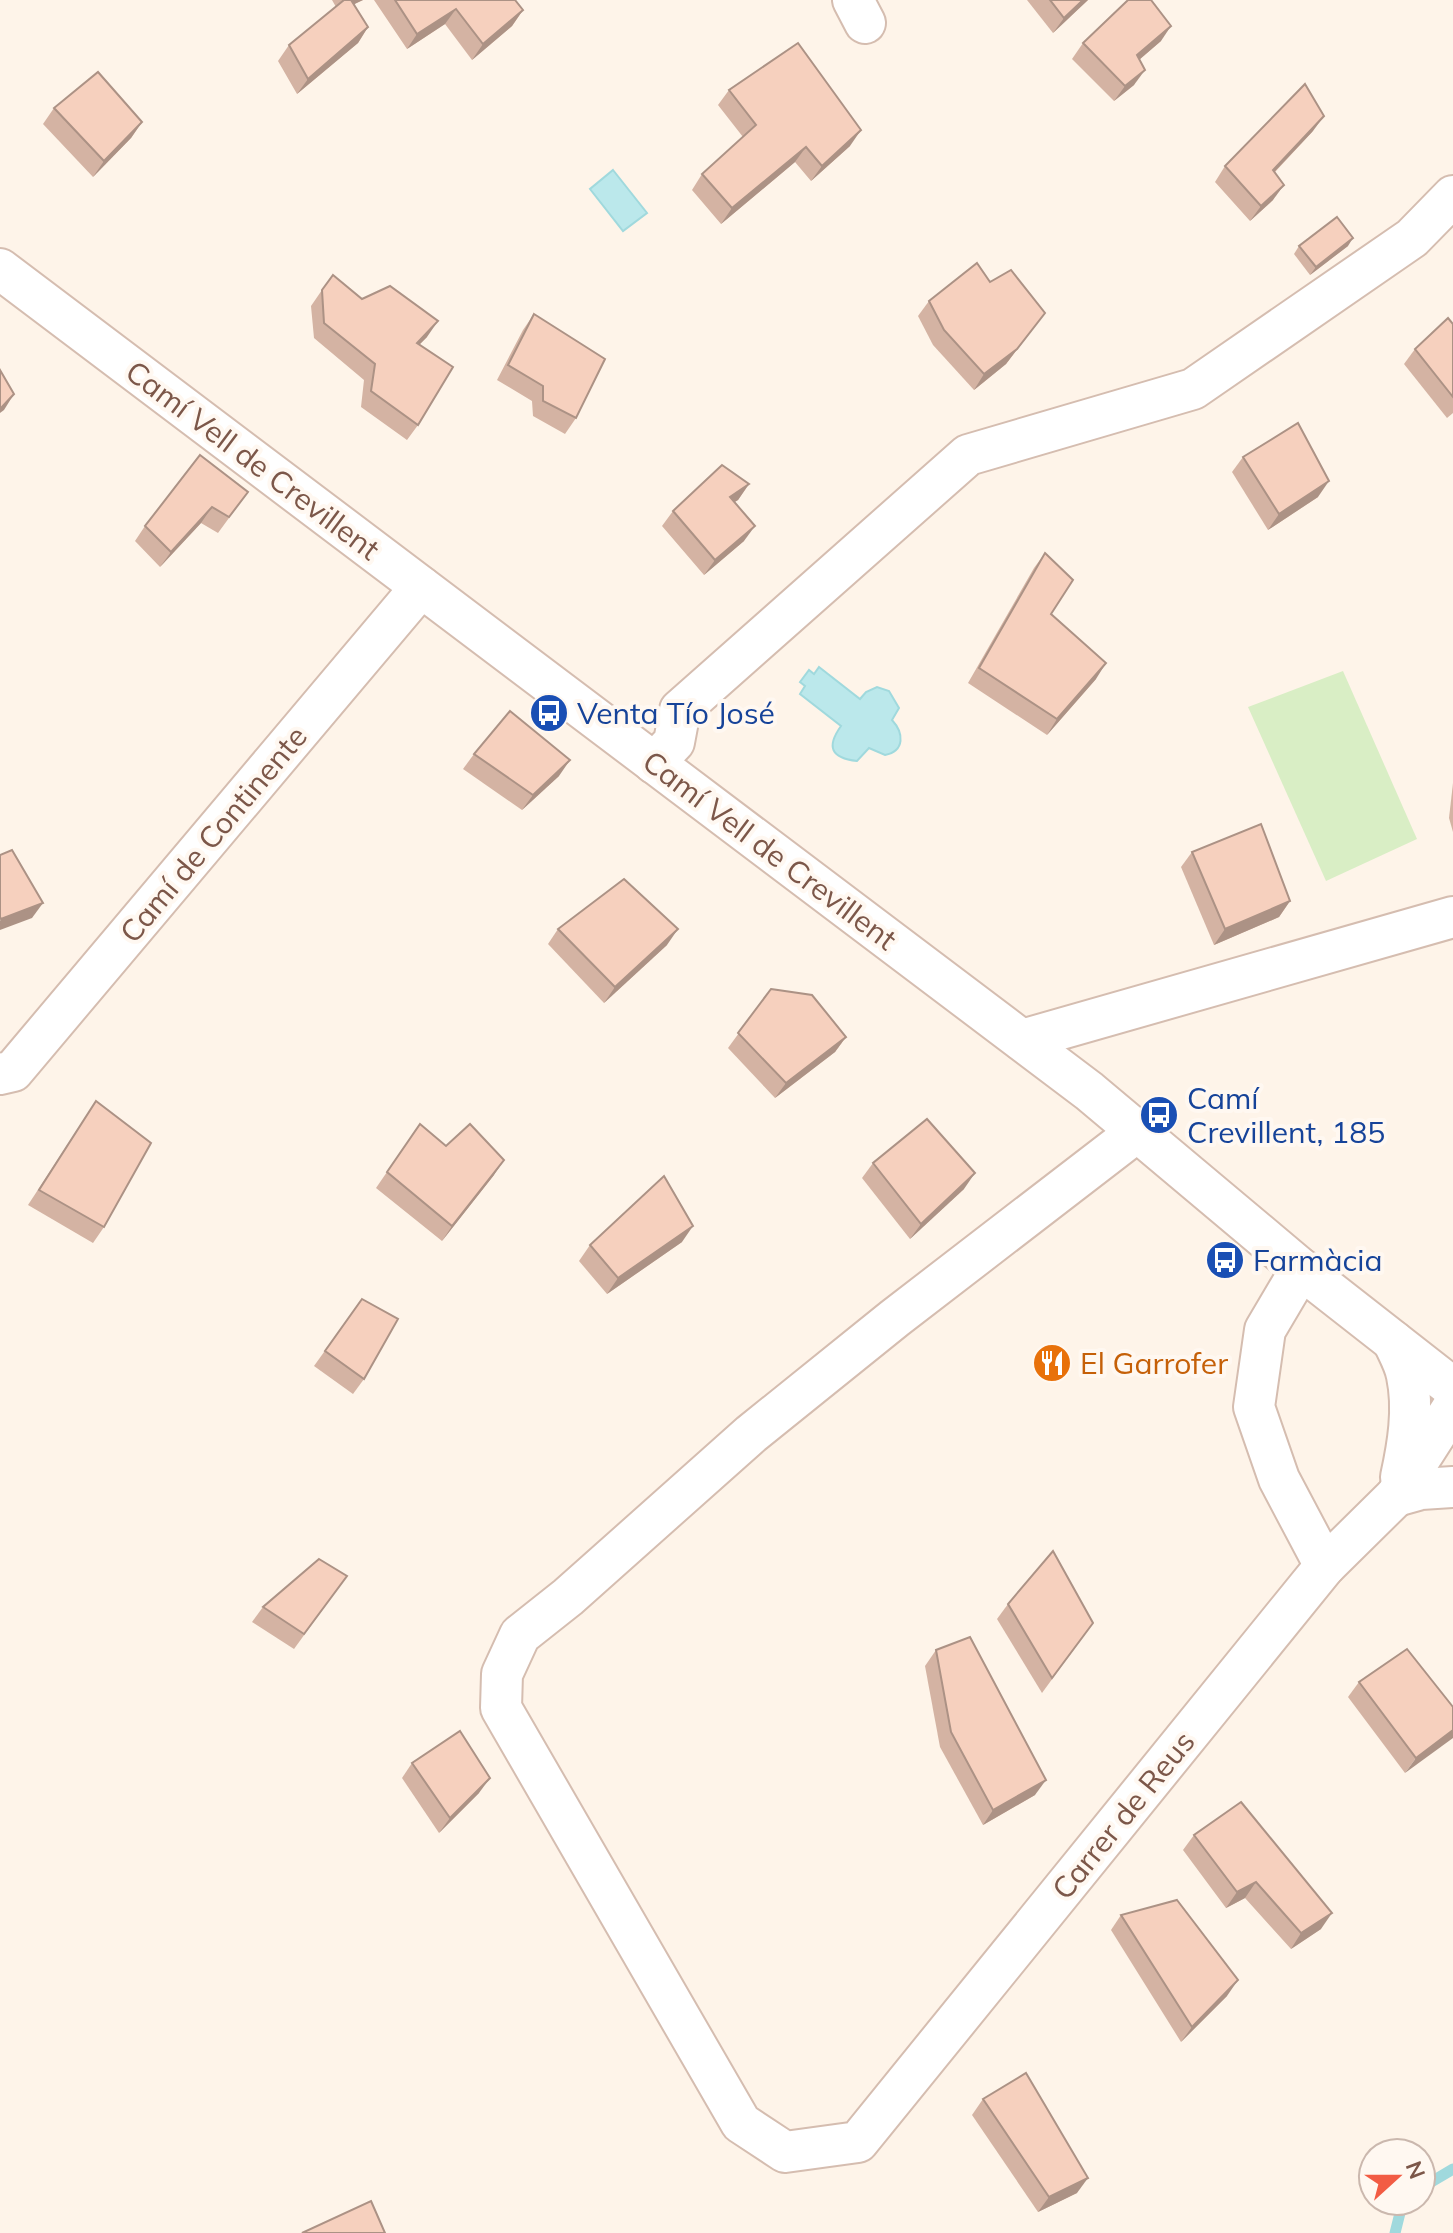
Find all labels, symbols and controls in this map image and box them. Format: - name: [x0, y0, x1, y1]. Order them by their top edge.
- street label: Camí Vell de Crevillent: [118, 352, 388, 568]
- bus stop icon: Venta Tío José: [528, 692, 570, 734]
- place label: Venta Tío José: [577, 694, 775, 732]
- street label: Camí de Continente: [111, 718, 315, 950]
- street label: Camí Vell de Crevillent: [635, 742, 905, 958]
- place label: Camí Crevillent, 185: [1187, 1079, 1385, 1151]
- bus stop icon: Camí Crevillent, 185: [1138, 1094, 1180, 1136]
- bus stop icon: Farmàcia: [1204, 1239, 1246, 1281]
- place label: Farmàcia: [1253, 1241, 1382, 1279]
- restaurant icon: El Garrofer: [1031, 1342, 1073, 1384]
- place label: El Garrofer: [1080, 1344, 1228, 1382]
- street label: Carrer de Reus: [1043, 1723, 1203, 1907]
- north arrow: [1357, 2137, 1437, 2217]
- text: N: [1400, 2157, 1432, 2183]

